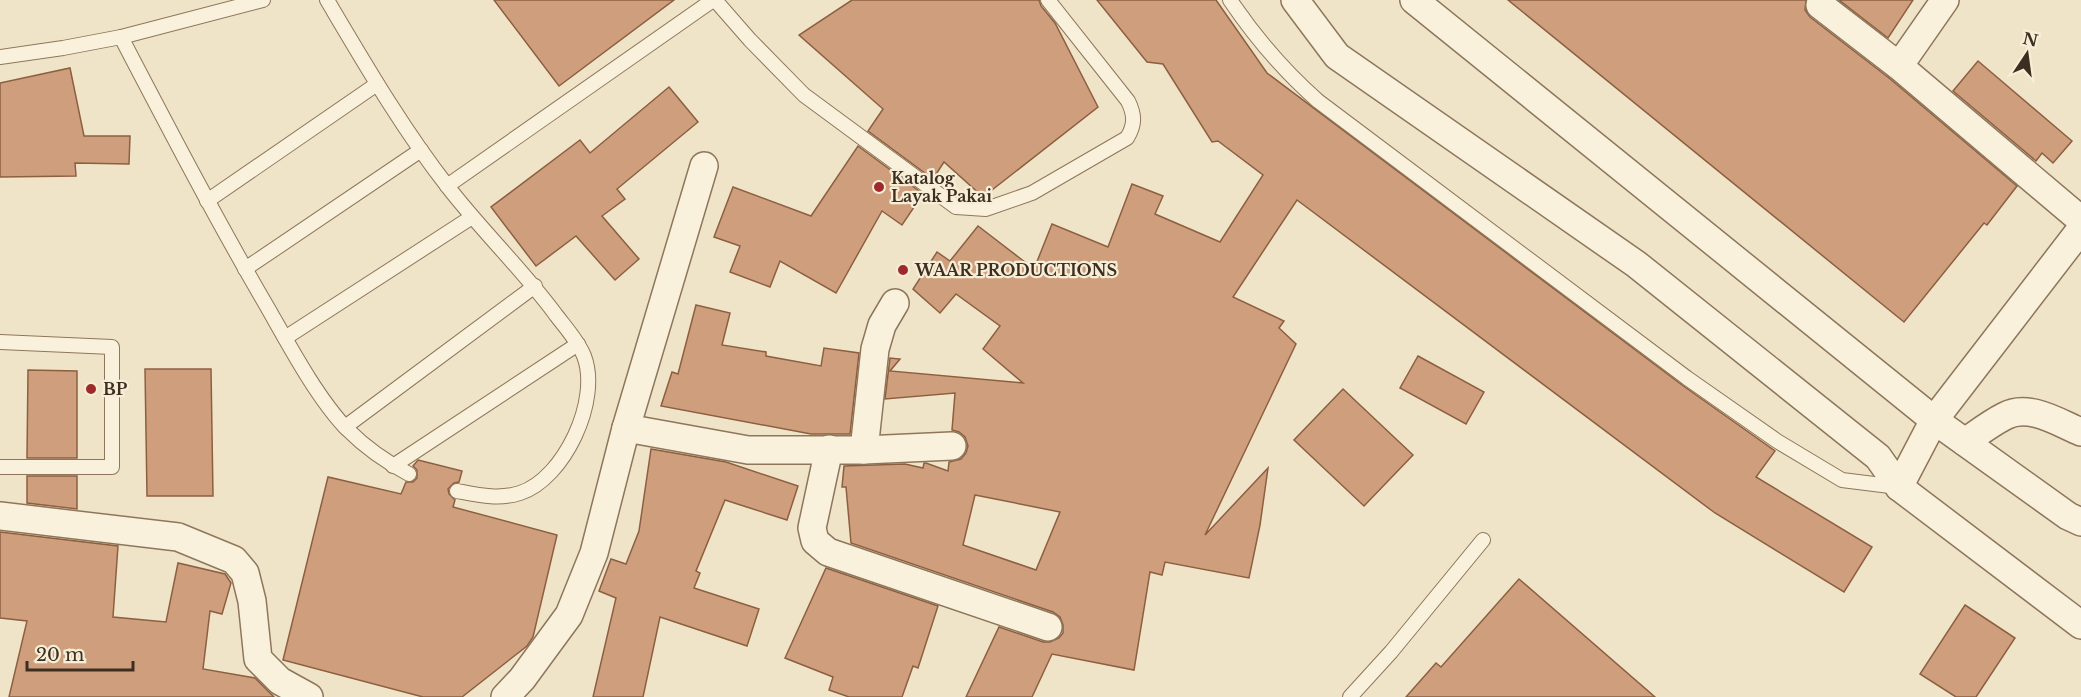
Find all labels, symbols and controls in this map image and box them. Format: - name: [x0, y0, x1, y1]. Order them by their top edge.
- north arrow: [1997, 24, 2057, 84]
- text: N: [2021, 28, 2040, 51]
- place label: Katalog Layak Pakai: [891, 168, 992, 206]
- marker: Katalog Layak Pakai: [872, 180, 886, 194]
- place label: WAAR PRODUCTIONS: [914, 260, 1117, 280]
- marker: WAAR PRODUCTIONS: [896, 263, 910, 277]
- place label: BP: [103, 379, 128, 399]
- marker: BP: [84, 382, 98, 396]
- scale bar: [27, 634, 134, 672]
- text: 20 m: [36, 644, 84, 666]

